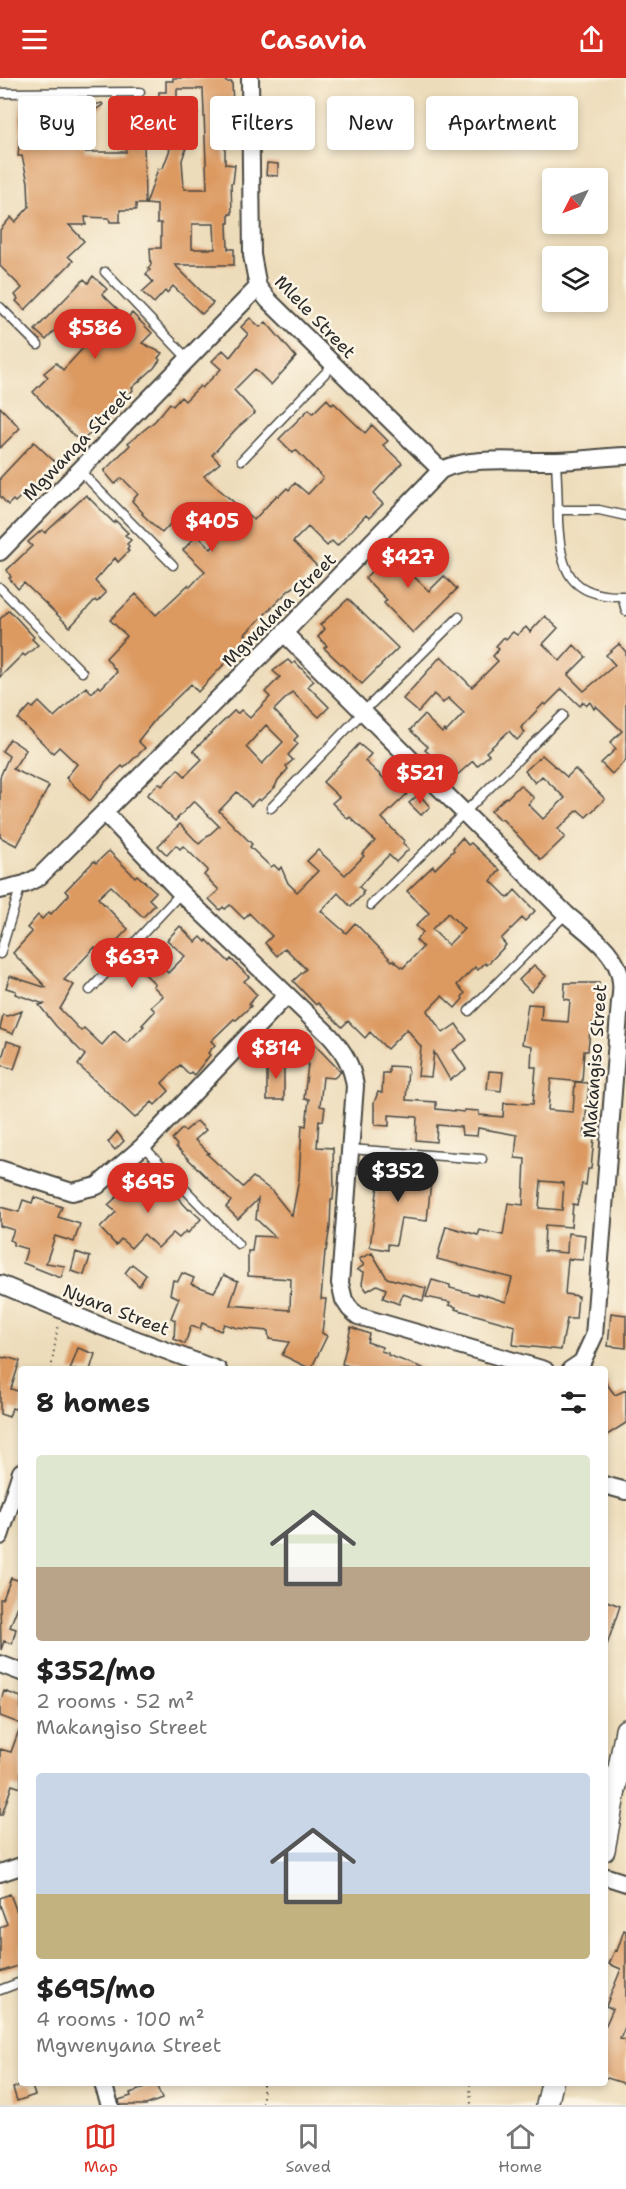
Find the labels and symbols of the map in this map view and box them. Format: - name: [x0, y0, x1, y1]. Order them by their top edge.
- north arrow: [542, 168, 608, 234]
- street label: Mlele Street: [269, 270, 361, 364]
- pin: $586: [59, 309, 131, 360]
- street label: Mgwanqa Street: [18, 384, 137, 506]
- pin: $405: [176, 502, 248, 553]
- pin: $427: [372, 538, 444, 589]
- street label: Mgwalana Street: [217, 548, 341, 672]
- pin: $521: [384, 754, 456, 805]
- pin: $637: [96, 938, 168, 989]
- street label: Makangiso Street: [578, 983, 612, 1139]
- pin: $814: [240, 1029, 312, 1080]
- pin: $352: [362, 1152, 434, 1203]
- pin: $695: [112, 1163, 184, 1214]
- street label: Nyara Street: [59, 1279, 173, 1341]

